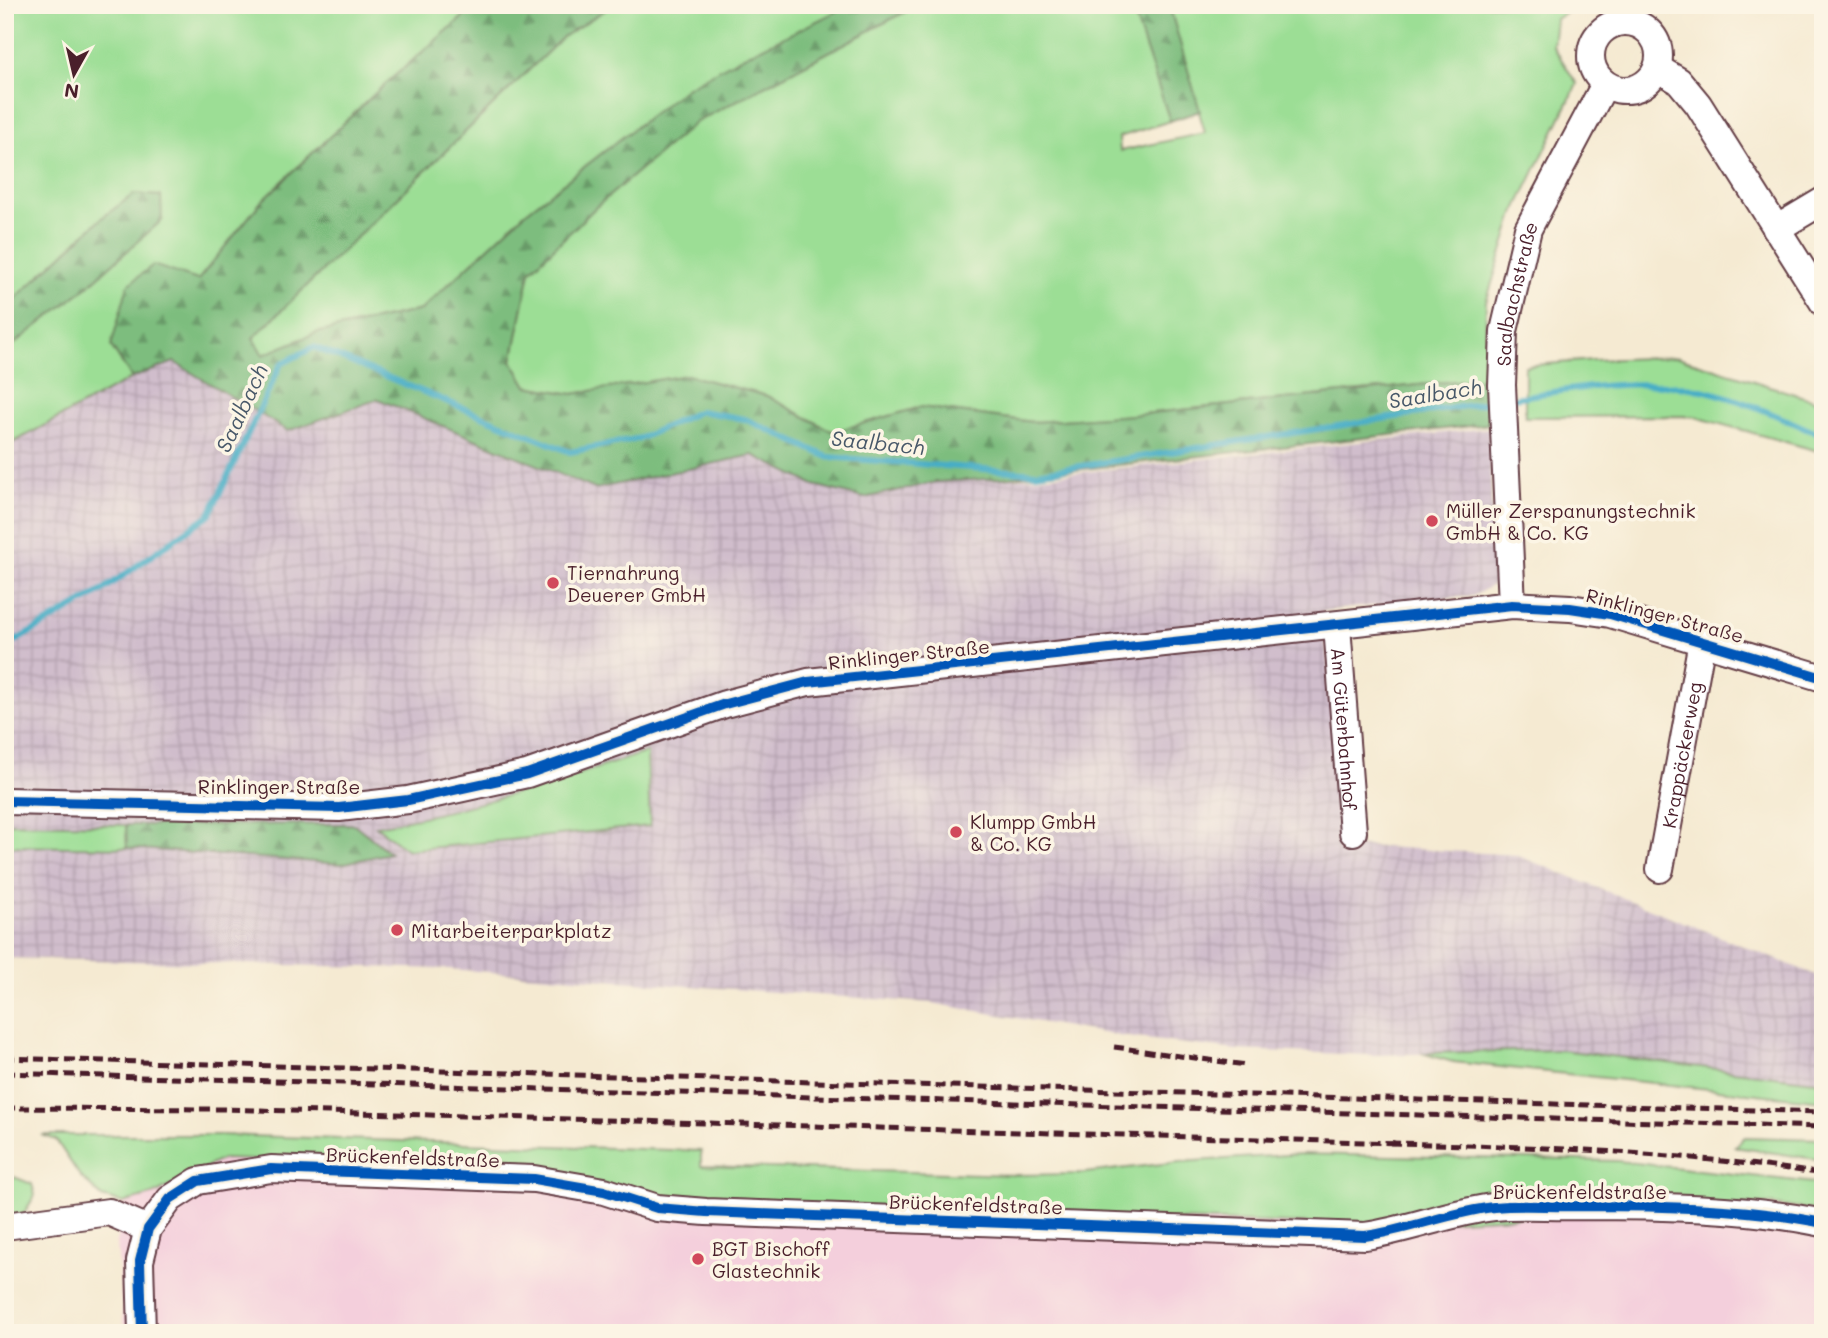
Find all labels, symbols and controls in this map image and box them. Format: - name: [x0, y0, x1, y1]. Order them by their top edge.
- north arrow: [38, 38, 108, 108]
- text: N: [63, 78, 80, 105]
- street label: Saalbachstraße: [1490, 216, 1543, 367]
- water label: Saalbach: [209, 360, 273, 456]
- water label: Saalbach: [1387, 372, 1484, 414]
- water label: Saalbach: [830, 424, 926, 460]
- place label: Müller Zerspanungstechnik GmbH & Co. KG: [1446, 498, 1695, 545]
- marker: Müller Zerspanungstechnik GmbH & Co. KG: [1424, 513, 1440, 529]
- place label: Tiernahrung Deuerer GmbH: [567, 560, 706, 607]
- marker: Tiernahrung Deuerer GmbH: [545, 575, 561, 591]
- street label: Rinklinger Straße: [1583, 582, 1747, 648]
- street label: Rinklinger Straße: [827, 633, 991, 675]
- street label: Am Güterbahnhof: [1326, 646, 1364, 812]
- street label: Krappäckerweg: [1655, 680, 1707, 830]
- street label: Rinklinger Straße: [198, 774, 360, 799]
- place label: Klumpp GmbH & Co. KG: [970, 809, 1096, 856]
- marker: Klumpp GmbH & Co. KG: [948, 824, 964, 840]
- place label: Mitarbeiterparkplatz: [411, 918, 611, 943]
- marker: Mitarbeiterparkplatz: [389, 922, 405, 938]
- street label: Brückenfeldstraße: [326, 1141, 500, 1173]
- street label: Brückenfeldstraße: [1493, 1179, 1667, 1204]
- street label: Brückenfeldstraße: [889, 1188, 1063, 1220]
- place label: BGT Bischoff Glastechnik: [712, 1236, 830, 1283]
- marker: BGT Bischoff Glastechnik: [690, 1251, 706, 1267]

